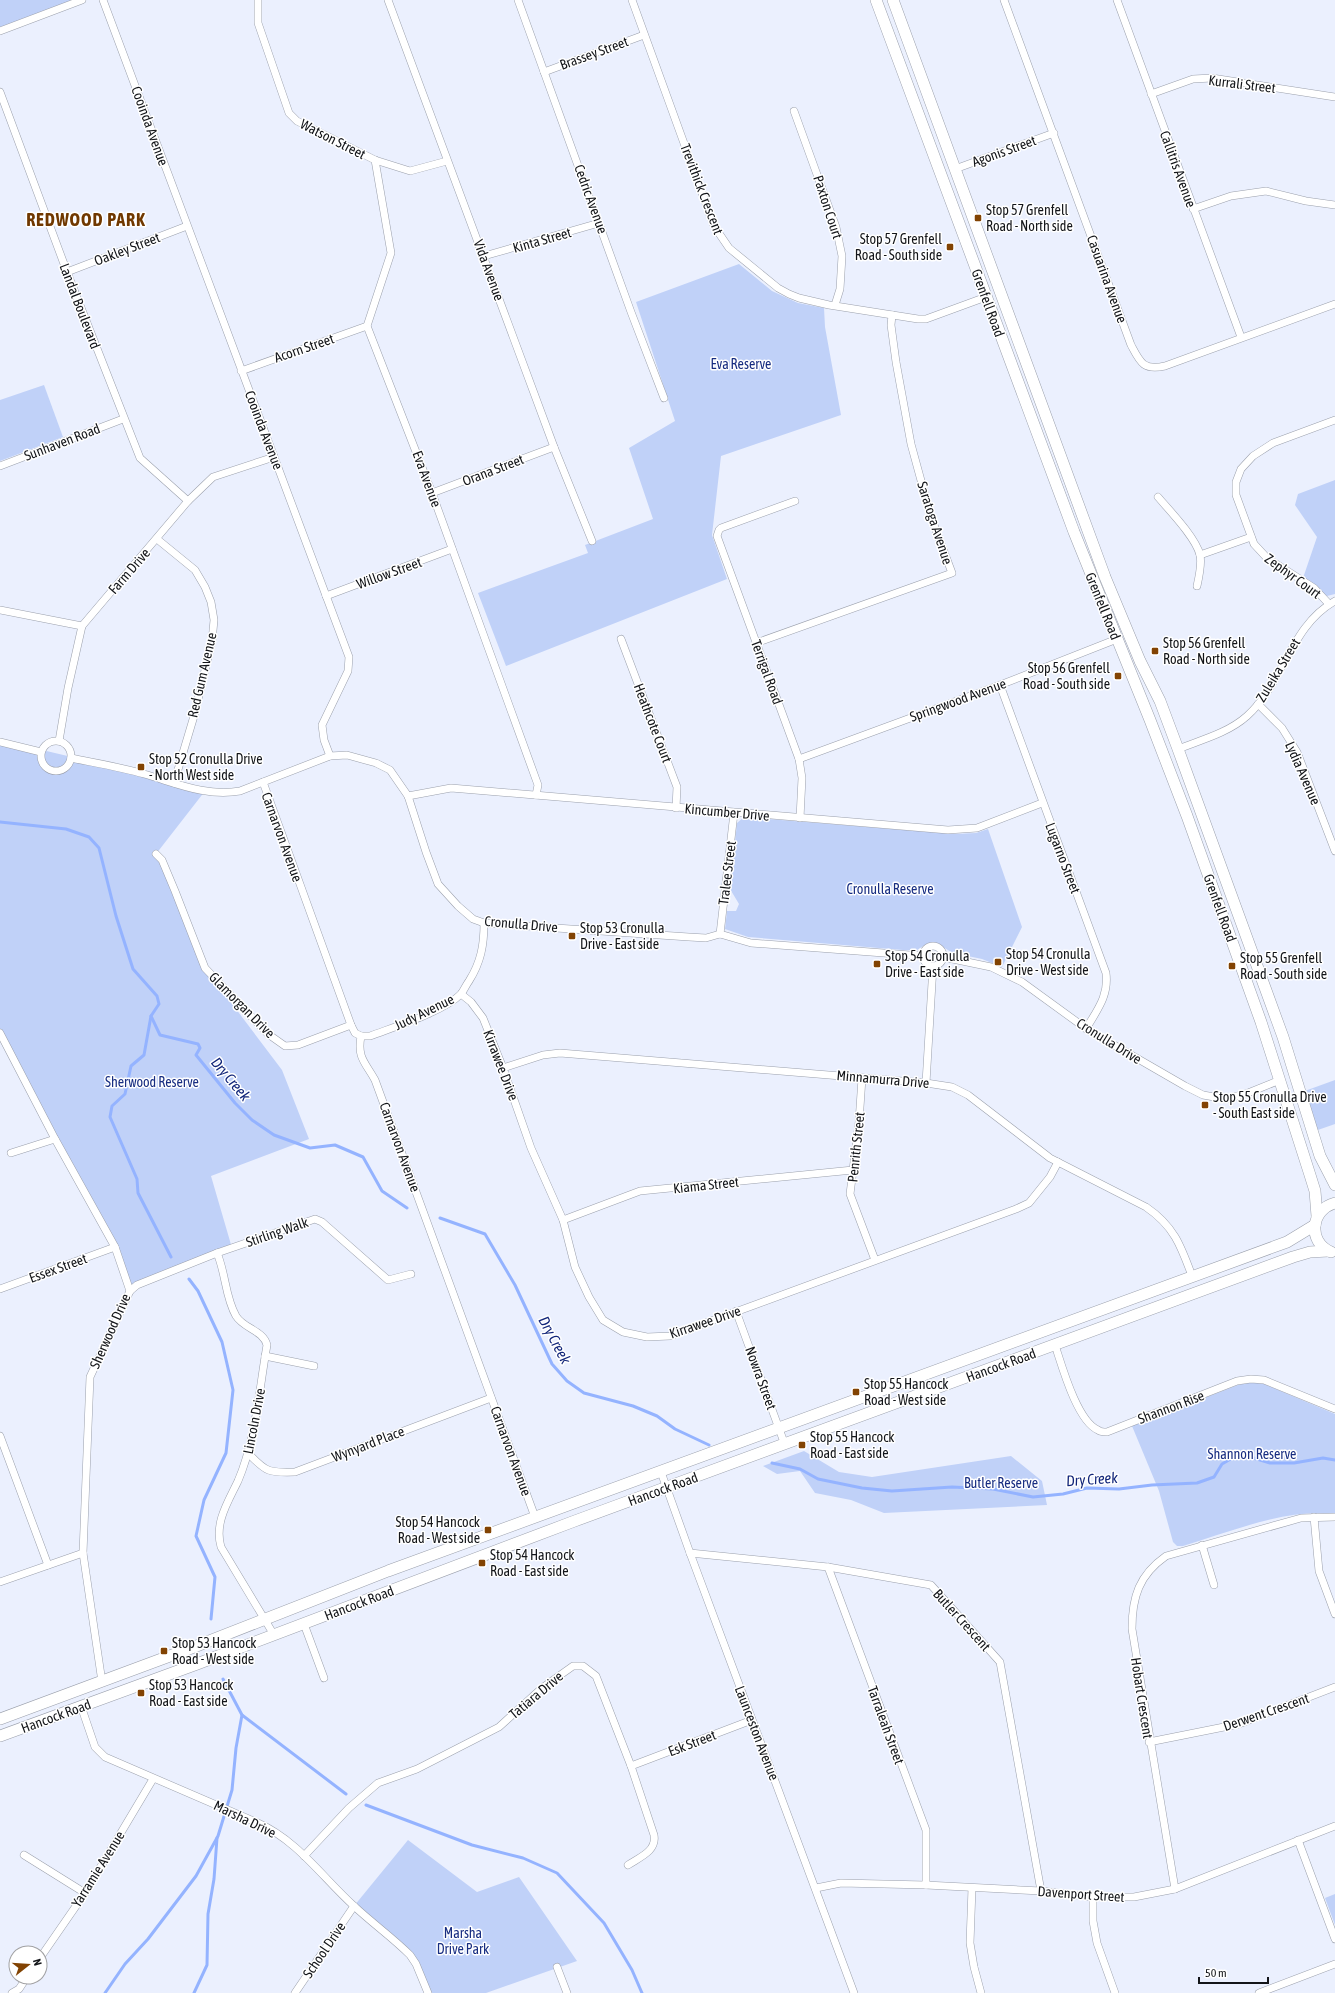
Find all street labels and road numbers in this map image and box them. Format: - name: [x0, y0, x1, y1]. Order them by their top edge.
- street label: Brassey Street: [558, 33, 630, 73]
- street label: Kurrali Street: [1208, 72, 1276, 96]
- street label: Cooinda Avenue: [128, 84, 172, 168]
- street label: Watson Street: [298, 116, 368, 162]
- street label: Callitris Avenue: [1157, 128, 1199, 210]
- street label: Agonis Street: [970, 132, 1038, 170]
- street label: Trevithick Crescent: [677, 141, 727, 237]
- street label: Cedric Avenue: [571, 162, 611, 236]
- street label: Paxton Court: [810, 173, 846, 241]
- street label: Kinta Street: [511, 224, 573, 256]
- street label: Oakley Street: [92, 229, 162, 269]
- street label: Casuarina Avenue: [1084, 233, 1130, 325]
- street label: Vida Avenue: [471, 237, 507, 303]
- street label: Landal Boulevard: [56, 261, 104, 351]
- street label: Grenfell Road: [968, 267, 1008, 339]
- street label: Acorn Street: [272, 330, 336, 366]
- street label: Cooinda Avenue: [242, 388, 286, 472]
- street label: Sunhaven Road: [22, 420, 102, 464]
- street label: Eva Avenue: [409, 449, 445, 509]
- street label: Orana Street: [460, 451, 526, 489]
- street label: Saratoga Avenue: [914, 480, 956, 566]
- street label: Farm Drive: [105, 545, 153, 597]
- street label: Zephyr Court: [1262, 550, 1324, 602]
- street label: Willow Street: [354, 554, 424, 592]
- street label: Grenfell Road: [1082, 570, 1124, 642]
- street label: Red Gum Avenue: [184, 631, 220, 719]
- street label: Zuleika Street: [1253, 635, 1303, 705]
- street label: Terrigal Road: [748, 637, 786, 707]
- street label: Springwood Avenue: [908, 675, 1008, 725]
- street label: Heathcote Court: [631, 681, 675, 765]
- street label: Lydia Avenue: [1282, 739, 1324, 807]
- street label: Carnarvon Avenue: [258, 790, 306, 884]
- street label: Kincumber Drive: [684, 800, 770, 824]
- street label: Lugarno Street: [1042, 820, 1084, 896]
- street label: Tralee Street: [715, 840, 739, 906]
- street label: Grenfell Road: [1200, 872, 1240, 944]
- street label: Cronulla Drive: [484, 913, 558, 935]
- street label: Glamorgan Drive: [206, 969, 278, 1041]
- street label: Judy Avenue: [392, 991, 456, 1033]
- street label: Cronulla Drive: [1074, 1015, 1144, 1067]
- street label: Kirrawee Drive: [480, 1027, 522, 1103]
- street label: Minnamurra Drive: [836, 1067, 930, 1091]
- street label: Carnarvon Avenue: [376, 1100, 424, 1194]
- street label: Penrith Street: [844, 1111, 868, 1183]
- street label: Kiama Street: [672, 1174, 740, 1196]
- street label: Stirling Walk: [244, 1214, 310, 1250]
- street label: Essex Street: [27, 1250, 89, 1286]
- street label: Sherwood Drive: [86, 1291, 134, 1371]
- street label: Kirrawee Drive: [667, 1302, 743, 1342]
- street label: Nowra Street: [742, 1344, 780, 1412]
- street label: Hancock Road: [964, 1345, 1038, 1385]
- street label: Lincoln Drive: [240, 1387, 268, 1455]
- street label: Shannon Rise: [1136, 1387, 1206, 1427]
- street label: Carnarvon Avenue: [487, 1404, 535, 1498]
- street label: Wynyard Place: [330, 1423, 406, 1465]
- street label: Hancock Road: [626, 1469, 700, 1509]
- street label: Hancock Road: [322, 1582, 396, 1624]
- street label: Butler Crescent: [930, 1586, 994, 1654]
- street label: Hobart Crescent: [1128, 1656, 1156, 1740]
- street label: Tatiara Drive: [506, 1668, 566, 1722]
- street label: Launceston Avenue: [732, 1684, 782, 1782]
- street label: Tarraleah Street: [864, 1684, 908, 1766]
- street label: Derwent Crescent: [1221, 1690, 1311, 1734]
- street label: Hancock Road: [19, 1696, 93, 1736]
- street label: Esk Street: [666, 1727, 718, 1759]
- street label: Marsha Drive: [211, 1797, 279, 1841]
- street label: Yarramie Avenue: [68, 1828, 128, 1910]
- street label: Davenport Street: [1037, 1883, 1125, 1905]
- street label: School Drive: [300, 1919, 348, 1981]

